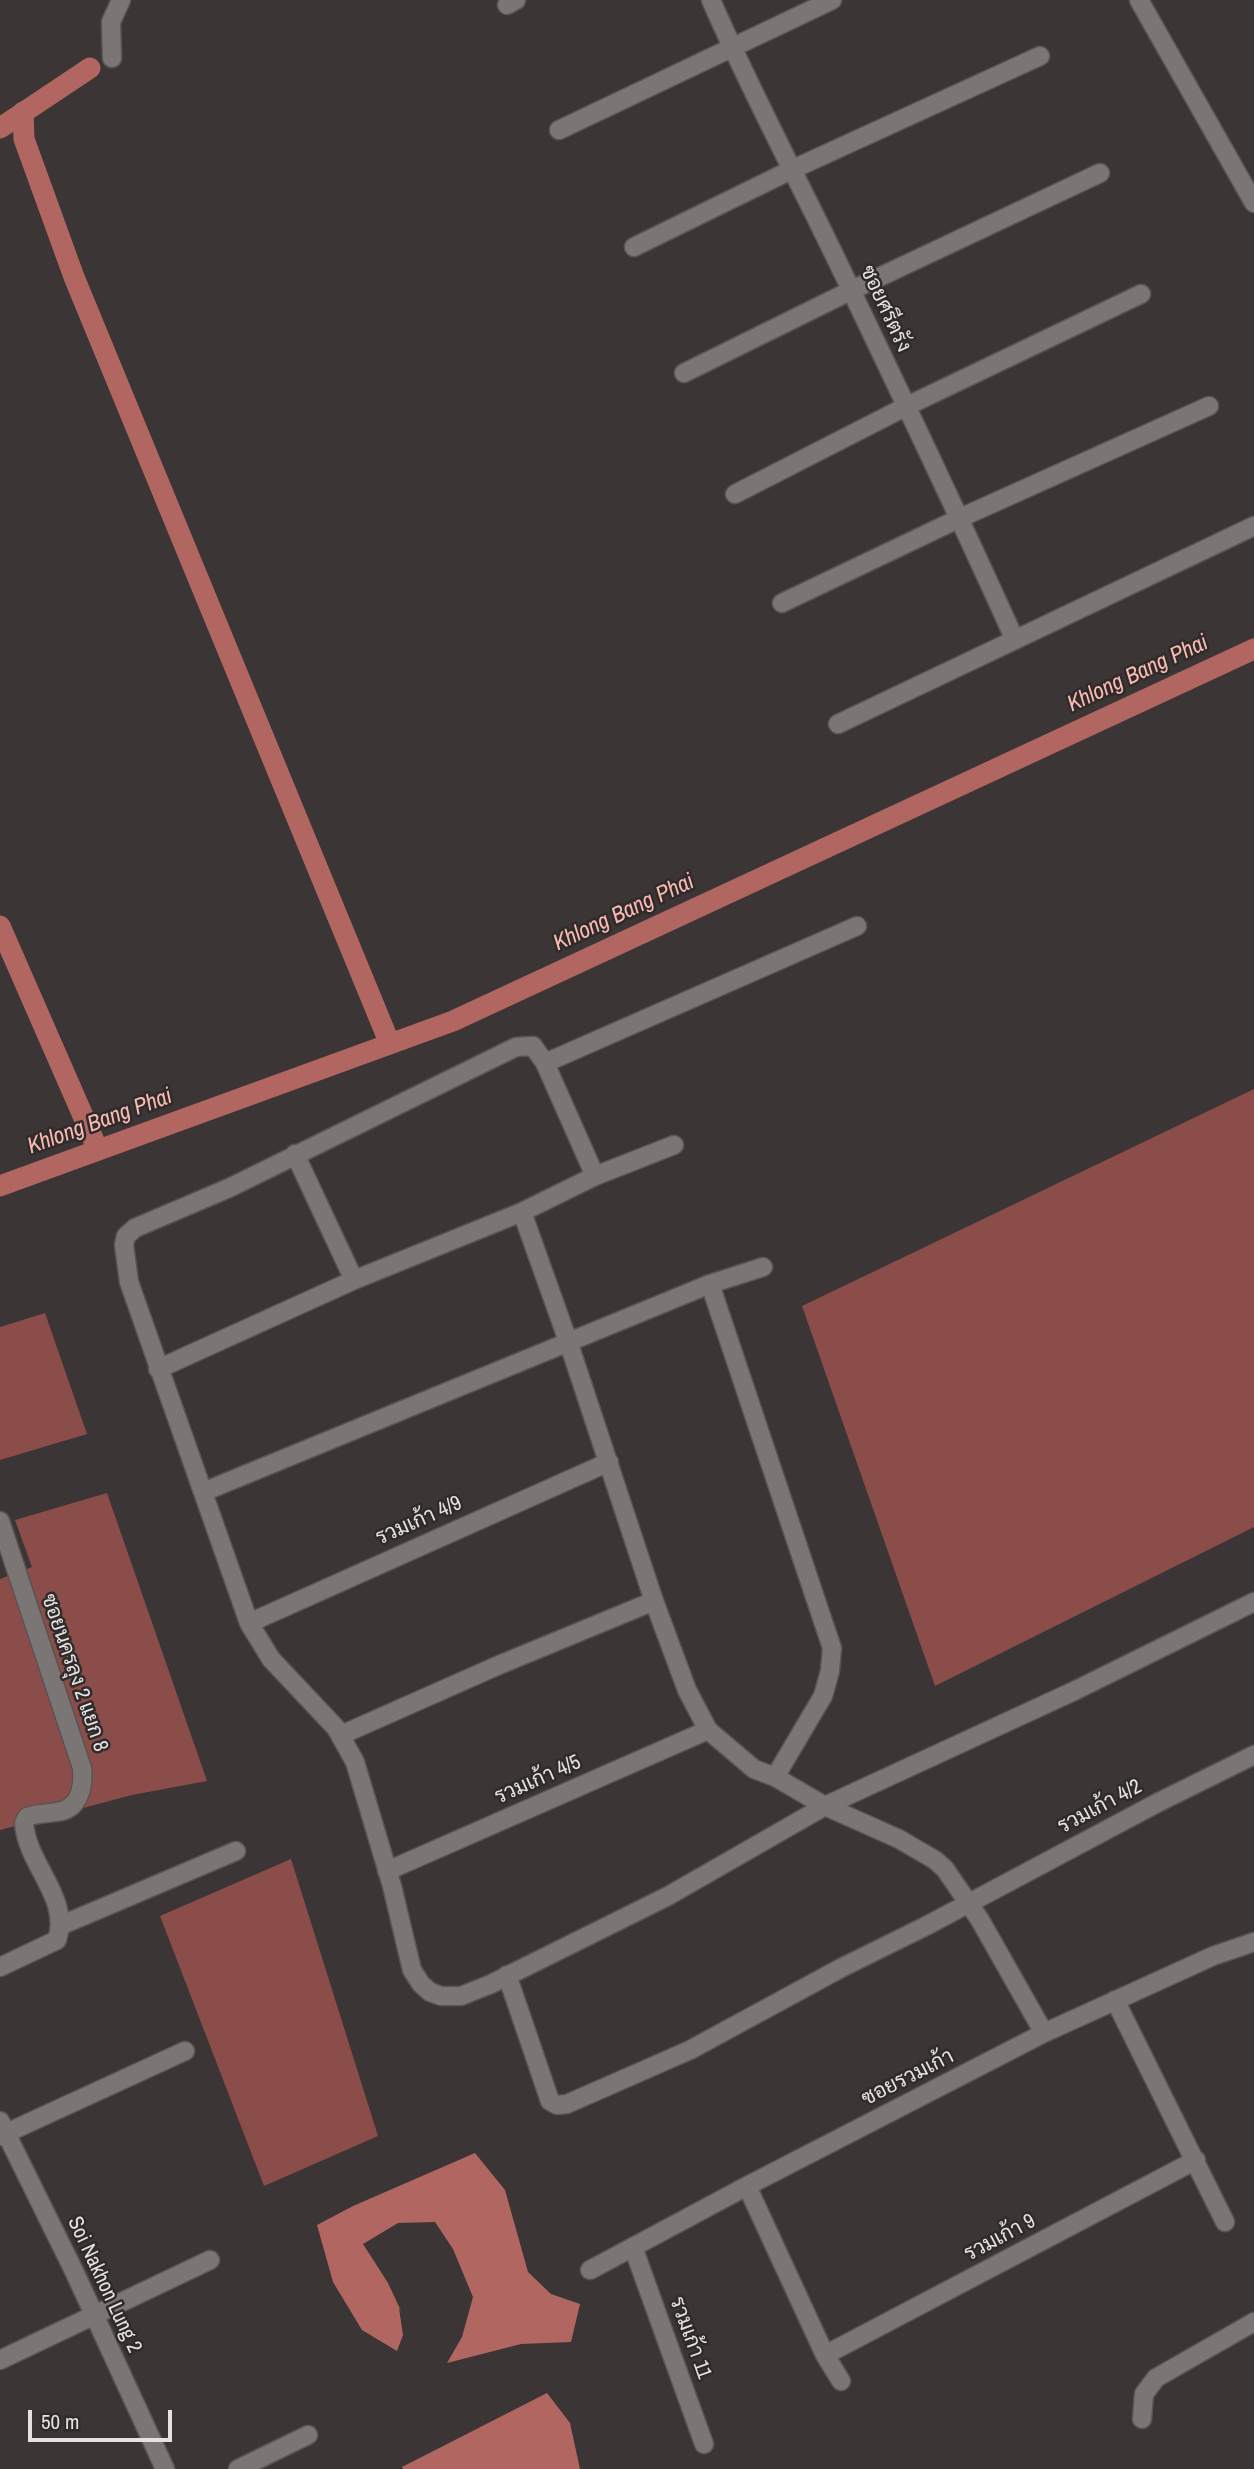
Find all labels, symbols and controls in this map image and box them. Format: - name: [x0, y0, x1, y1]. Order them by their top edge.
- street label: ซอยศรีตรัง: [854, 262, 916, 356]
- water label: Khlong Bang Phai: [1063, 629, 1213, 719]
- water label: Khlong Bang Phai: [549, 868, 699, 958]
- water label: Khlong Bang Phai: [24, 1083, 176, 1161]
- street label: รวมเก้า 4/9: [372, 1491, 466, 1551]
- street label: ซอยนครลุง 2 แยก 8: [35, 1591, 113, 1755]
- street label: รวมเก้า 4/5: [491, 1750, 585, 1810]
- street label: รวมเก้า 4/2: [1054, 1774, 1146, 1840]
- street label: ซอยรวมเก้า: [858, 2044, 958, 2112]
- street label: รวมเก้า 9: [960, 2209, 1040, 2267]
- street label: Soi Nakhon Lung 2: [61, 2213, 147, 2357]
- street label: รวมเก้า 11: [664, 2294, 716, 2382]
- scale bar: [32, 2396, 175, 2440]
- text: 50 m: [41, 2407, 79, 2436]

